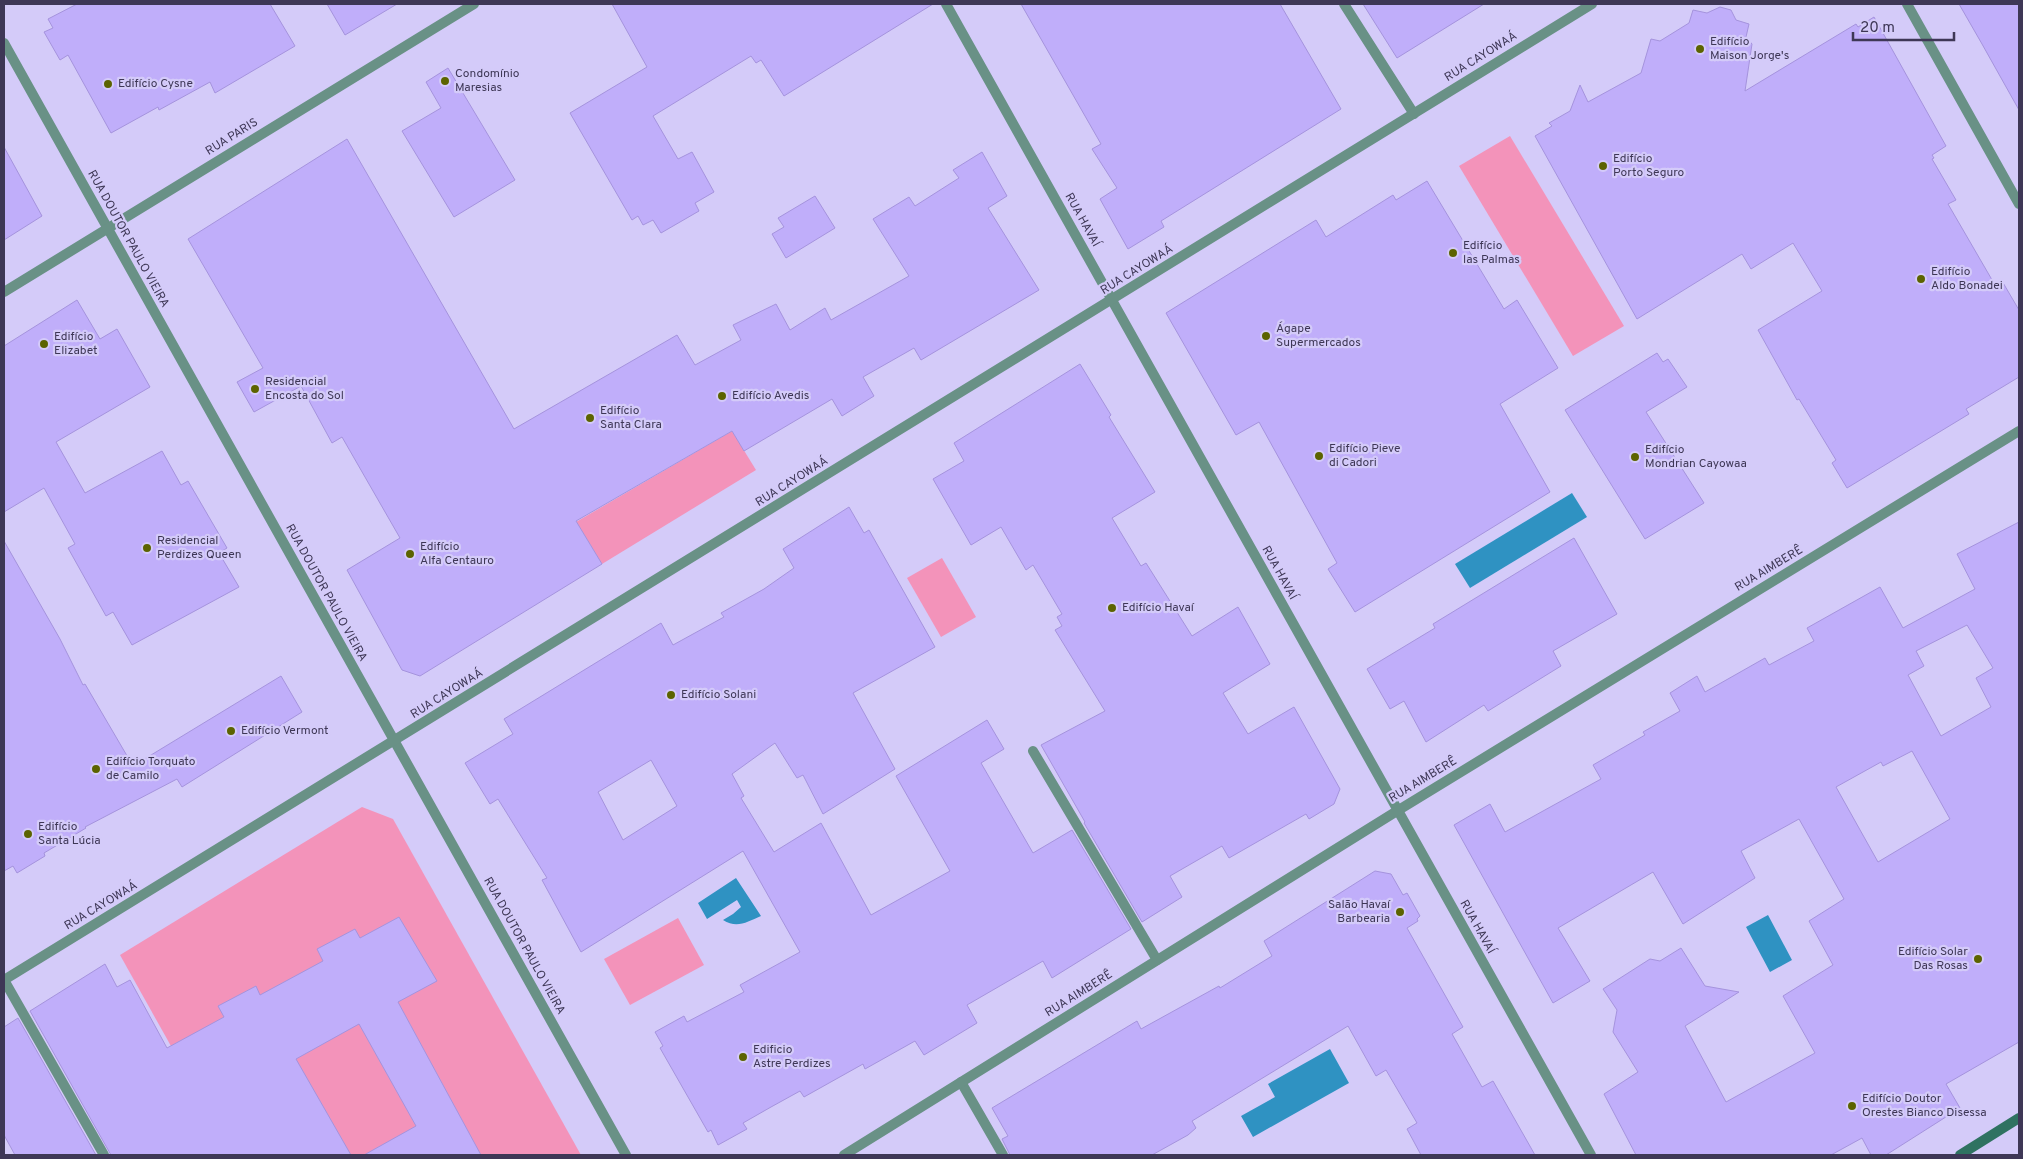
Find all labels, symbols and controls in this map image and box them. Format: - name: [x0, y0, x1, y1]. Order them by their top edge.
- scale bar: [1853, 10, 1954, 42]
- text: 20 m: [1860, 19, 1895, 38]
- street label: RUA CAYOWAÁ: [1442, 28, 1520, 86]
- place label: Edifício Maison Jorge's: [1710, 34, 1789, 64]
- marker: Edifício Maison Jorge's: [1694, 43, 1706, 55]
- place label: Condomínio Maresias: [455, 66, 520, 96]
- marker: Condomínio Maresias: [439, 75, 451, 87]
- place label: Edifício Cysne: [118, 76, 193, 92]
- marker: Edifício Cysne: [102, 78, 114, 90]
- street label: RUA PARIS: [203, 115, 261, 159]
- place label: Edifício Porto Seguro: [1613, 151, 1685, 181]
- marker: Edifício Porto Seguro: [1597, 160, 1609, 172]
- street label: RUA DOUTOR PAULO VIEIRA: [83, 167, 173, 311]
- street label: RUA HAVAÍ: [1061, 190, 1104, 251]
- place label: Edifício las Palmas: [1463, 238, 1520, 268]
- street label: RUA CAYOWAÁ: [1098, 241, 1176, 299]
- marker: Edifício las Palmas: [1447, 247, 1459, 259]
- place label: Edifício Aldo Bonadei: [1931, 264, 2003, 294]
- marker: Edifício Aldo Bonadei: [1915, 273, 1927, 285]
- place label: Ágape Supermercados: [1276, 321, 1361, 351]
- place label: Edifício Elizabet: [54, 329, 98, 359]
- marker: Ágape Supermercados: [1260, 330, 1272, 342]
- marker: Edifício Elizabet: [38, 338, 50, 350]
- place label: Residencial Encosta do Sol: [265, 374, 344, 404]
- marker: Residencial Encosta do Sol: [249, 383, 261, 395]
- place label: Edifício Avedis: [732, 388, 809, 404]
- marker: Edifício Avedis: [716, 390, 728, 402]
- place label: Edifício Santa Clara: [600, 403, 662, 433]
- marker: Edifício Santa Clara: [584, 412, 596, 424]
- place label: Edifício Pieve di Cadori: [1329, 441, 1401, 471]
- place label: Edifício Mondrian Cayowaa: [1645, 442, 1747, 472]
- marker: Edifício Pieve di Cadori: [1313, 450, 1325, 462]
- marker: Edifício Mondrian Cayowaa: [1629, 451, 1641, 463]
- street label: RUA CAYOWAÁ: [753, 453, 831, 511]
- street label: RUA DOUTOR PAULO VIEIRA: [281, 521, 371, 665]
- place label: Residencial Perdizes Queen: [157, 533, 242, 563]
- place label: Edifício Alfa Centauro: [420, 539, 494, 569]
- marker: Residencial Perdizes Queen: [141, 542, 153, 554]
- street label: RUA AIMBERÊ: [1732, 542, 1806, 596]
- street label: RUA HAVAÍ: [1258, 543, 1301, 604]
- marker: Edifício Alfa Centauro: [404, 548, 416, 560]
- place label: Edifício Havaí: [1122, 600, 1195, 616]
- marker: Edifício Havaí: [1106, 602, 1118, 614]
- street label: RUA CAYOWAÁ: [408, 665, 486, 723]
- place label: Edifício Solani: [681, 687, 756, 703]
- marker: Edifício Solani: [665, 689, 677, 701]
- place label: Edifício Vermont: [241, 723, 329, 739]
- marker: Edifício Vermont: [225, 725, 237, 737]
- street label: RUA AIMBERÊ: [1386, 753, 1460, 807]
- place label: Edifício Torquato de Camilo: [106, 754, 196, 784]
- marker: Edifício Torquato de Camilo: [90, 763, 102, 775]
- place label: Edifício Santa Lúcia: [38, 819, 101, 849]
- marker: Edifício Santa Lúcia: [22, 828, 34, 840]
- street label: RUA DOUTOR PAULO VIEIRA: [479, 874, 569, 1018]
- street label: RUA CAYOWAÁ: [62, 878, 140, 934]
- place label: Salão Havaí Barbearia: [1328, 897, 1391, 927]
- street label: RUA HAVAÍ: [1456, 897, 1499, 958]
- marker: Salão Havaí Barbearia: [1394, 906, 1406, 918]
- place label: Edifício Solar Das Rosas: [1898, 944, 1968, 974]
- marker: Edifício Solar Das Rosas: [1972, 953, 1984, 965]
- street label: RUA AIMBERÊ: [1042, 967, 1116, 1021]
- place label: Edificio Astre Perdizes: [753, 1042, 831, 1072]
- marker: Edificio Astre Perdizes: [737, 1051, 749, 1063]
- place label: Edifício Doutor Orestes Bianco Disessa: [1862, 1091, 1987, 1121]
- marker: Edifício Doutor Orestes Bianco Disessa: [1846, 1100, 1858, 1112]

